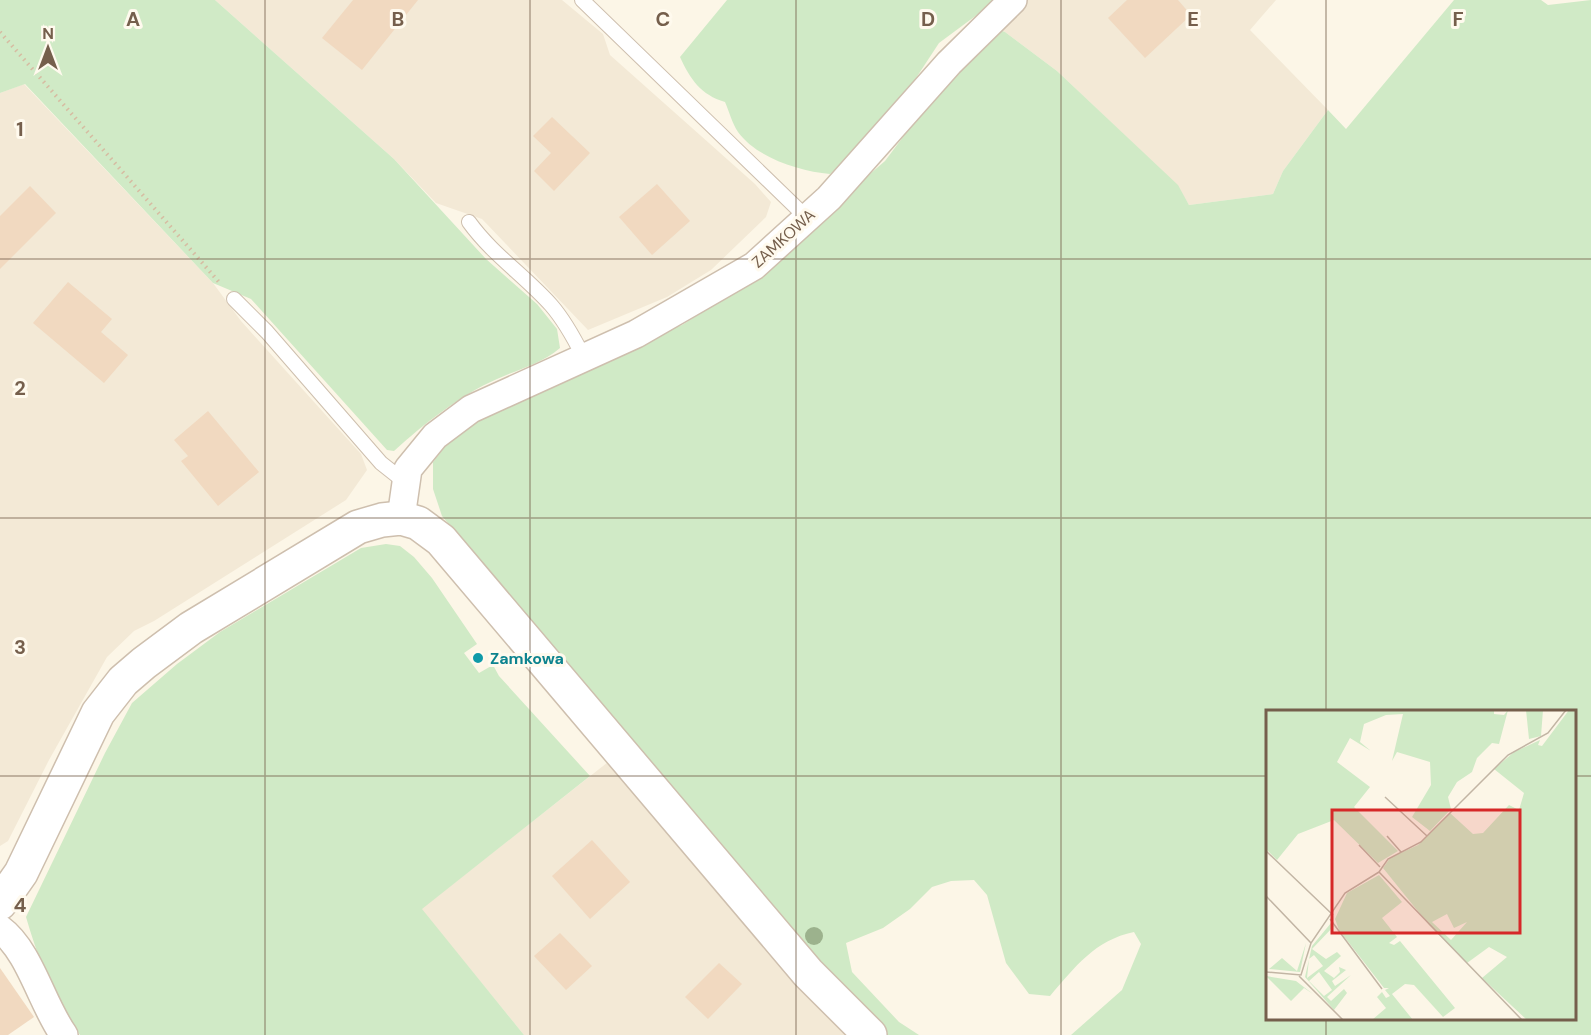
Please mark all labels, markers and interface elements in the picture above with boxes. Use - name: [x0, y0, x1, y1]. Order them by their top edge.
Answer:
- text: A: [126, 6, 140, 32]
- text: B: [392, 6, 404, 32]
- text: C: [656, 6, 670, 32]
- text: D: [921, 6, 935, 32]
- text: E: [1187, 6, 1199, 32]
- text: F: [1452, 6, 1464, 32]
- north arrow: [18, 18, 78, 78]
- text: N: [42, 23, 54, 44]
- text: 1: [16, 116, 24, 142]
- street label: ZAMKOWA: [747, 204, 820, 272]
- text: 2: [14, 375, 26, 401]
- text: 3: [14, 634, 26, 660]
- place label: Zamkowa: [490, 648, 564, 669]
- marker: Zamkowa: [471, 651, 485, 665]
- inset map: [1266, 710, 1576, 1020]
- text: 4: [14, 892, 27, 918]

